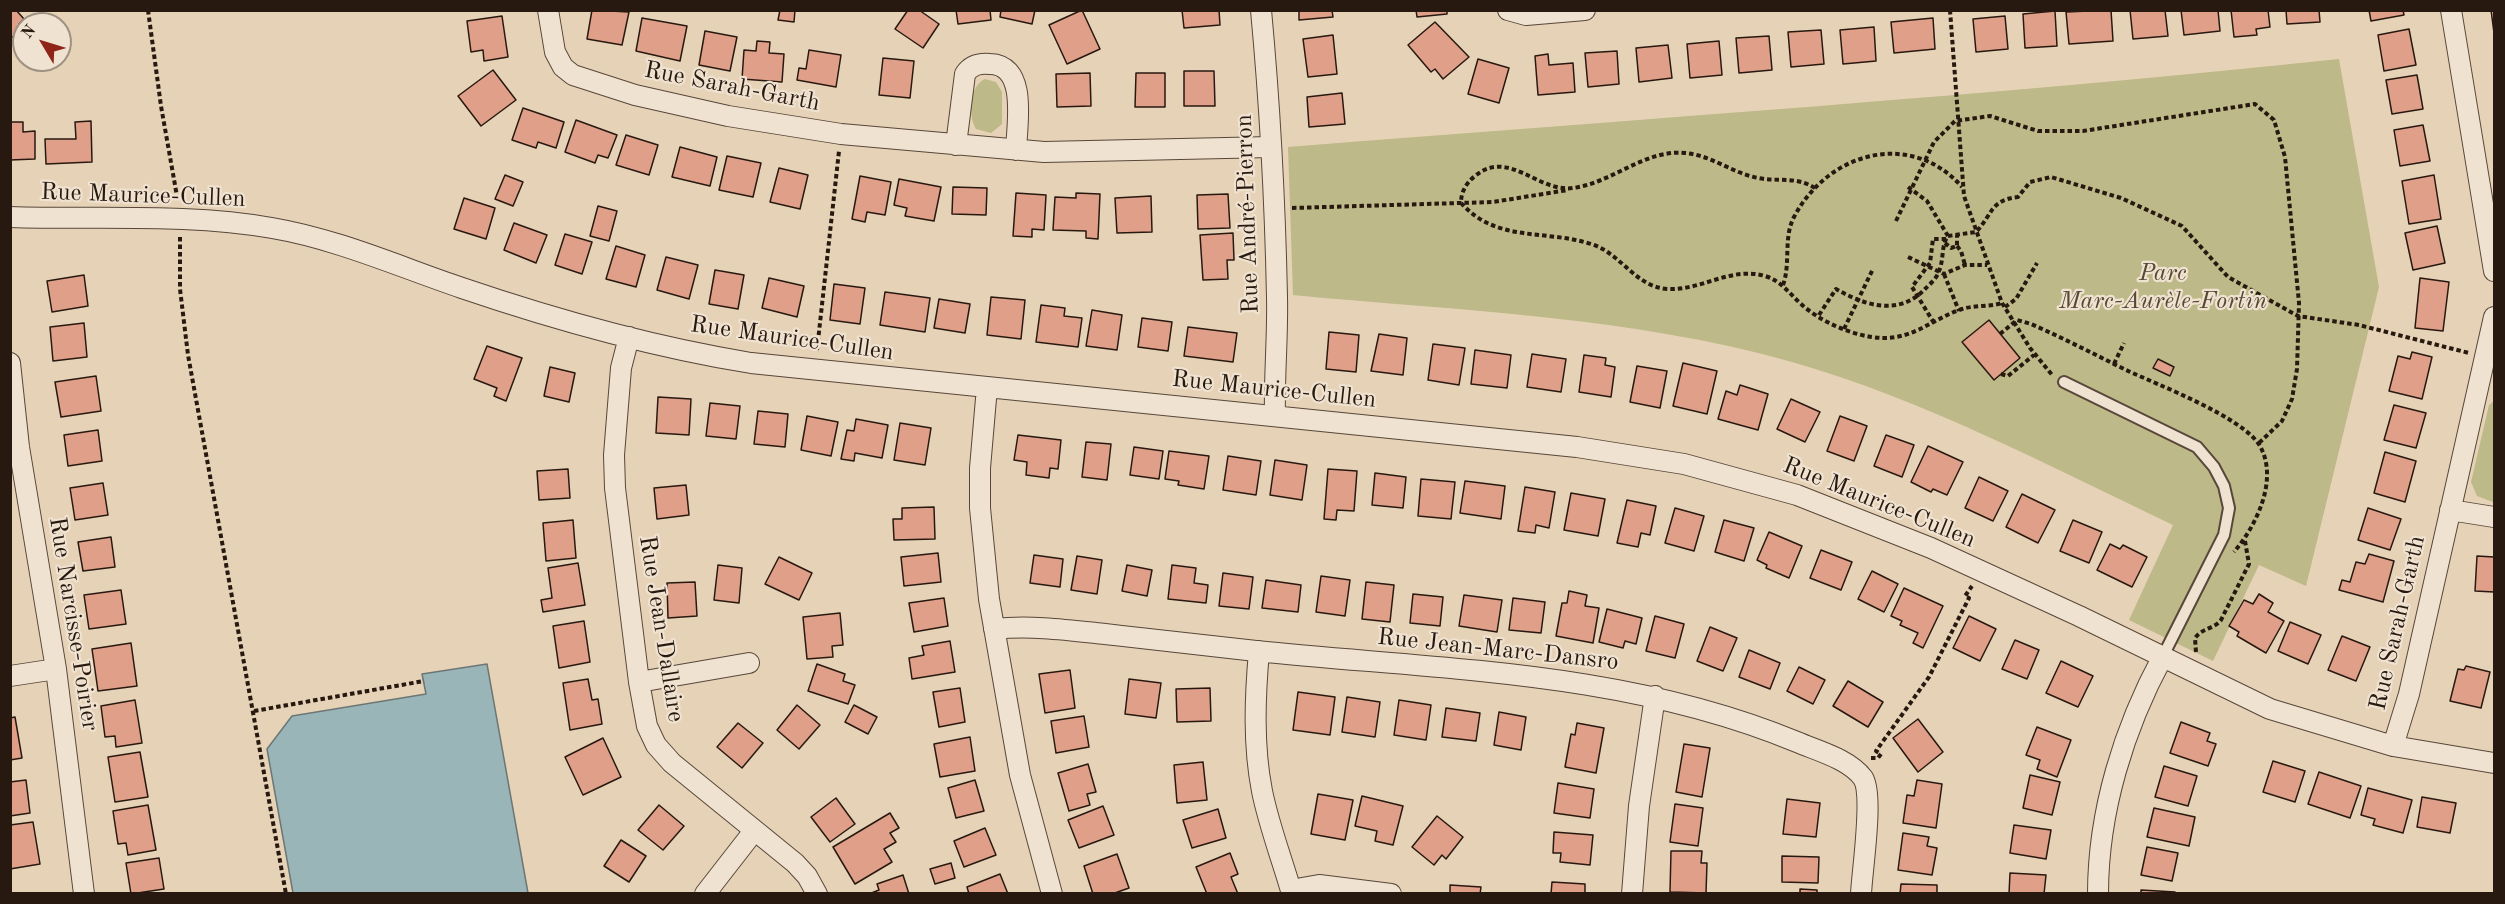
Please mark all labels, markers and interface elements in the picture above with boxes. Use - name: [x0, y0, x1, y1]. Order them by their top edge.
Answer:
- north arrow: [12, 12, 72, 72]
- text: N: [19, 22, 39, 42]
- street label: Rue Sarah-Garth: [642, 56, 822, 118]
- street label: Rue André-Pierron: [1230, 114, 1266, 314]
- street label: Rue Maurice-Cullen: [40, 178, 246, 214]
- park label: Parc Marc-Aurèle-Fortin: [2059, 260, 2267, 316]
- street label: Rue Maurice-Cullen: [688, 310, 896, 368]
- street label: Rue Maurice-Cullen: [1171, 365, 1377, 415]
- street label: Rue Maurice-Cullen: [1779, 451, 1979, 555]
- street label: Rue Narcisse-Poirier: [42, 515, 104, 733]
- street label: Rue Sarah-Garth: [2364, 533, 2432, 713]
- street label: Rue Jean-Dallaire: [632, 534, 690, 724]
- street label: Rue Jean-Marc-Dansro: [1376, 623, 1620, 677]

